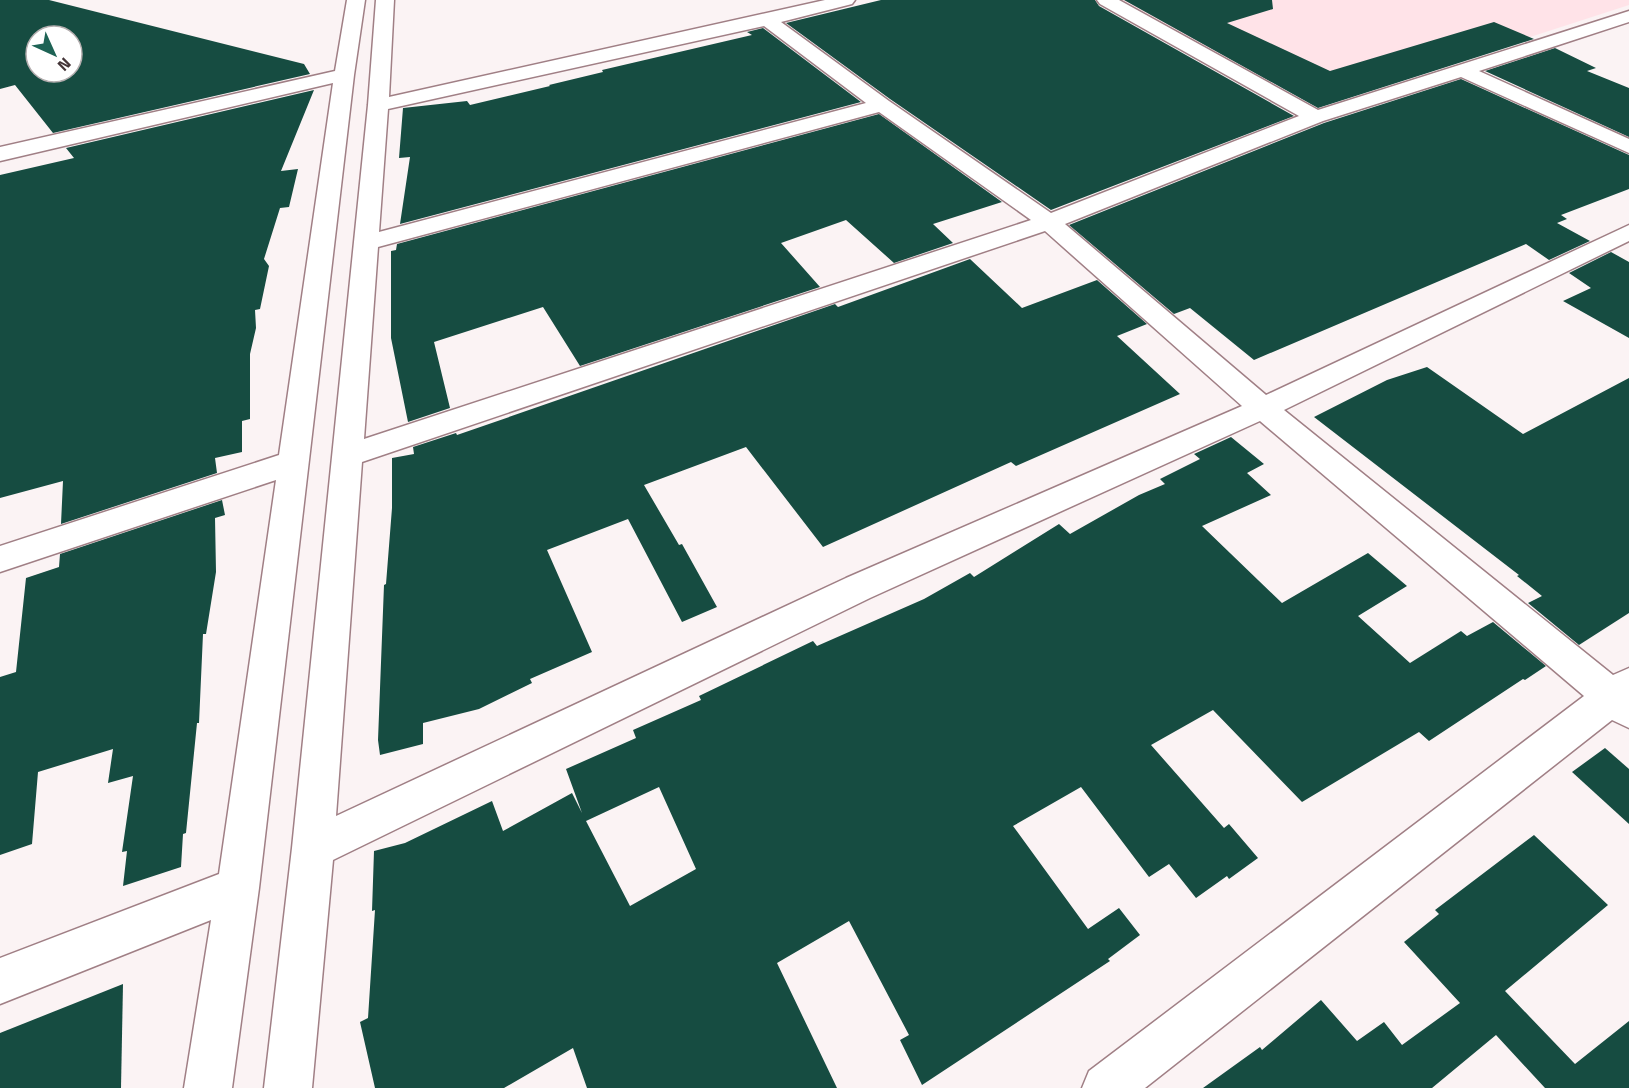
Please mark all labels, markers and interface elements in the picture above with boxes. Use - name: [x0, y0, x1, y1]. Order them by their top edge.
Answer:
- north arrow: [24, 24, 84, 84]
- text: N: [52, 52, 77, 77]

